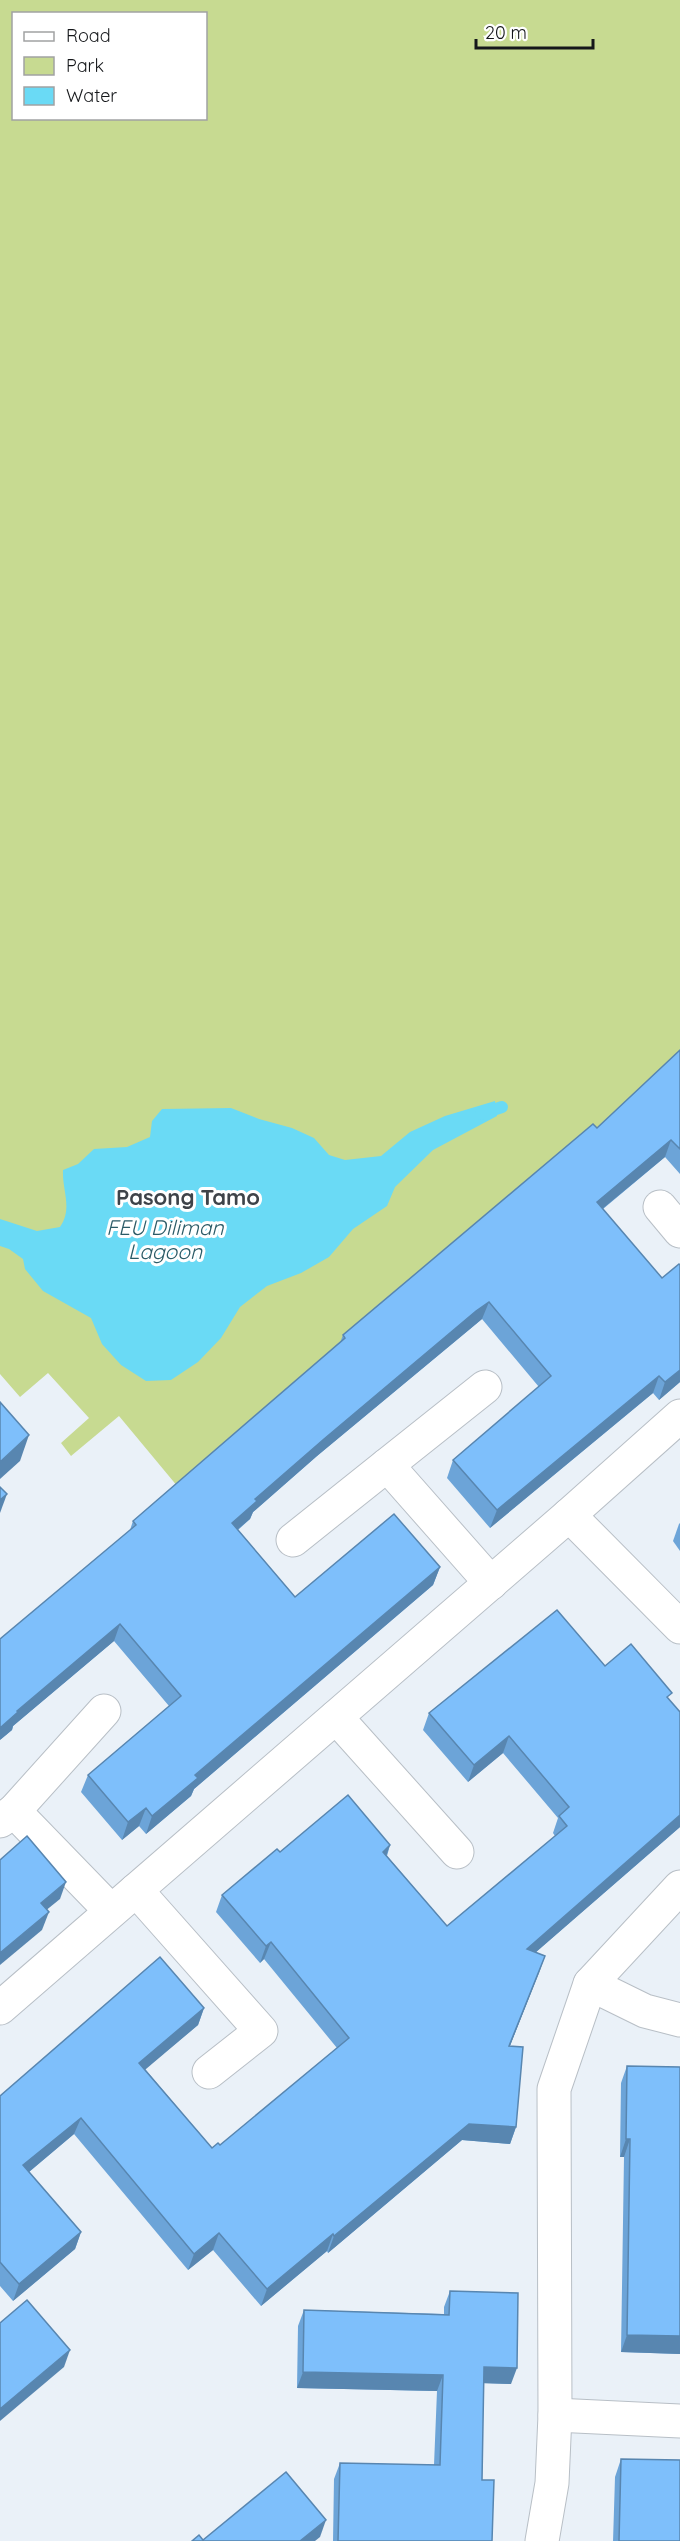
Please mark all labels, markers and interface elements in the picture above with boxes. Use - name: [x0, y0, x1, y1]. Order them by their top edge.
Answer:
- legend: [12, 12, 207, 120]
- scale bar: [476, 12, 593, 50]
- text: 20 m: [485, 21, 527, 44]
- text: Road: [66, 24, 111, 47]
- text: Park: [66, 54, 104, 77]
- text: Water: [66, 84, 117, 107]
- district label: Pasong Tamo: [116, 1183, 260, 1211]
- water label: FEU Diliman Lagoon: [106, 1214, 225, 1264]

